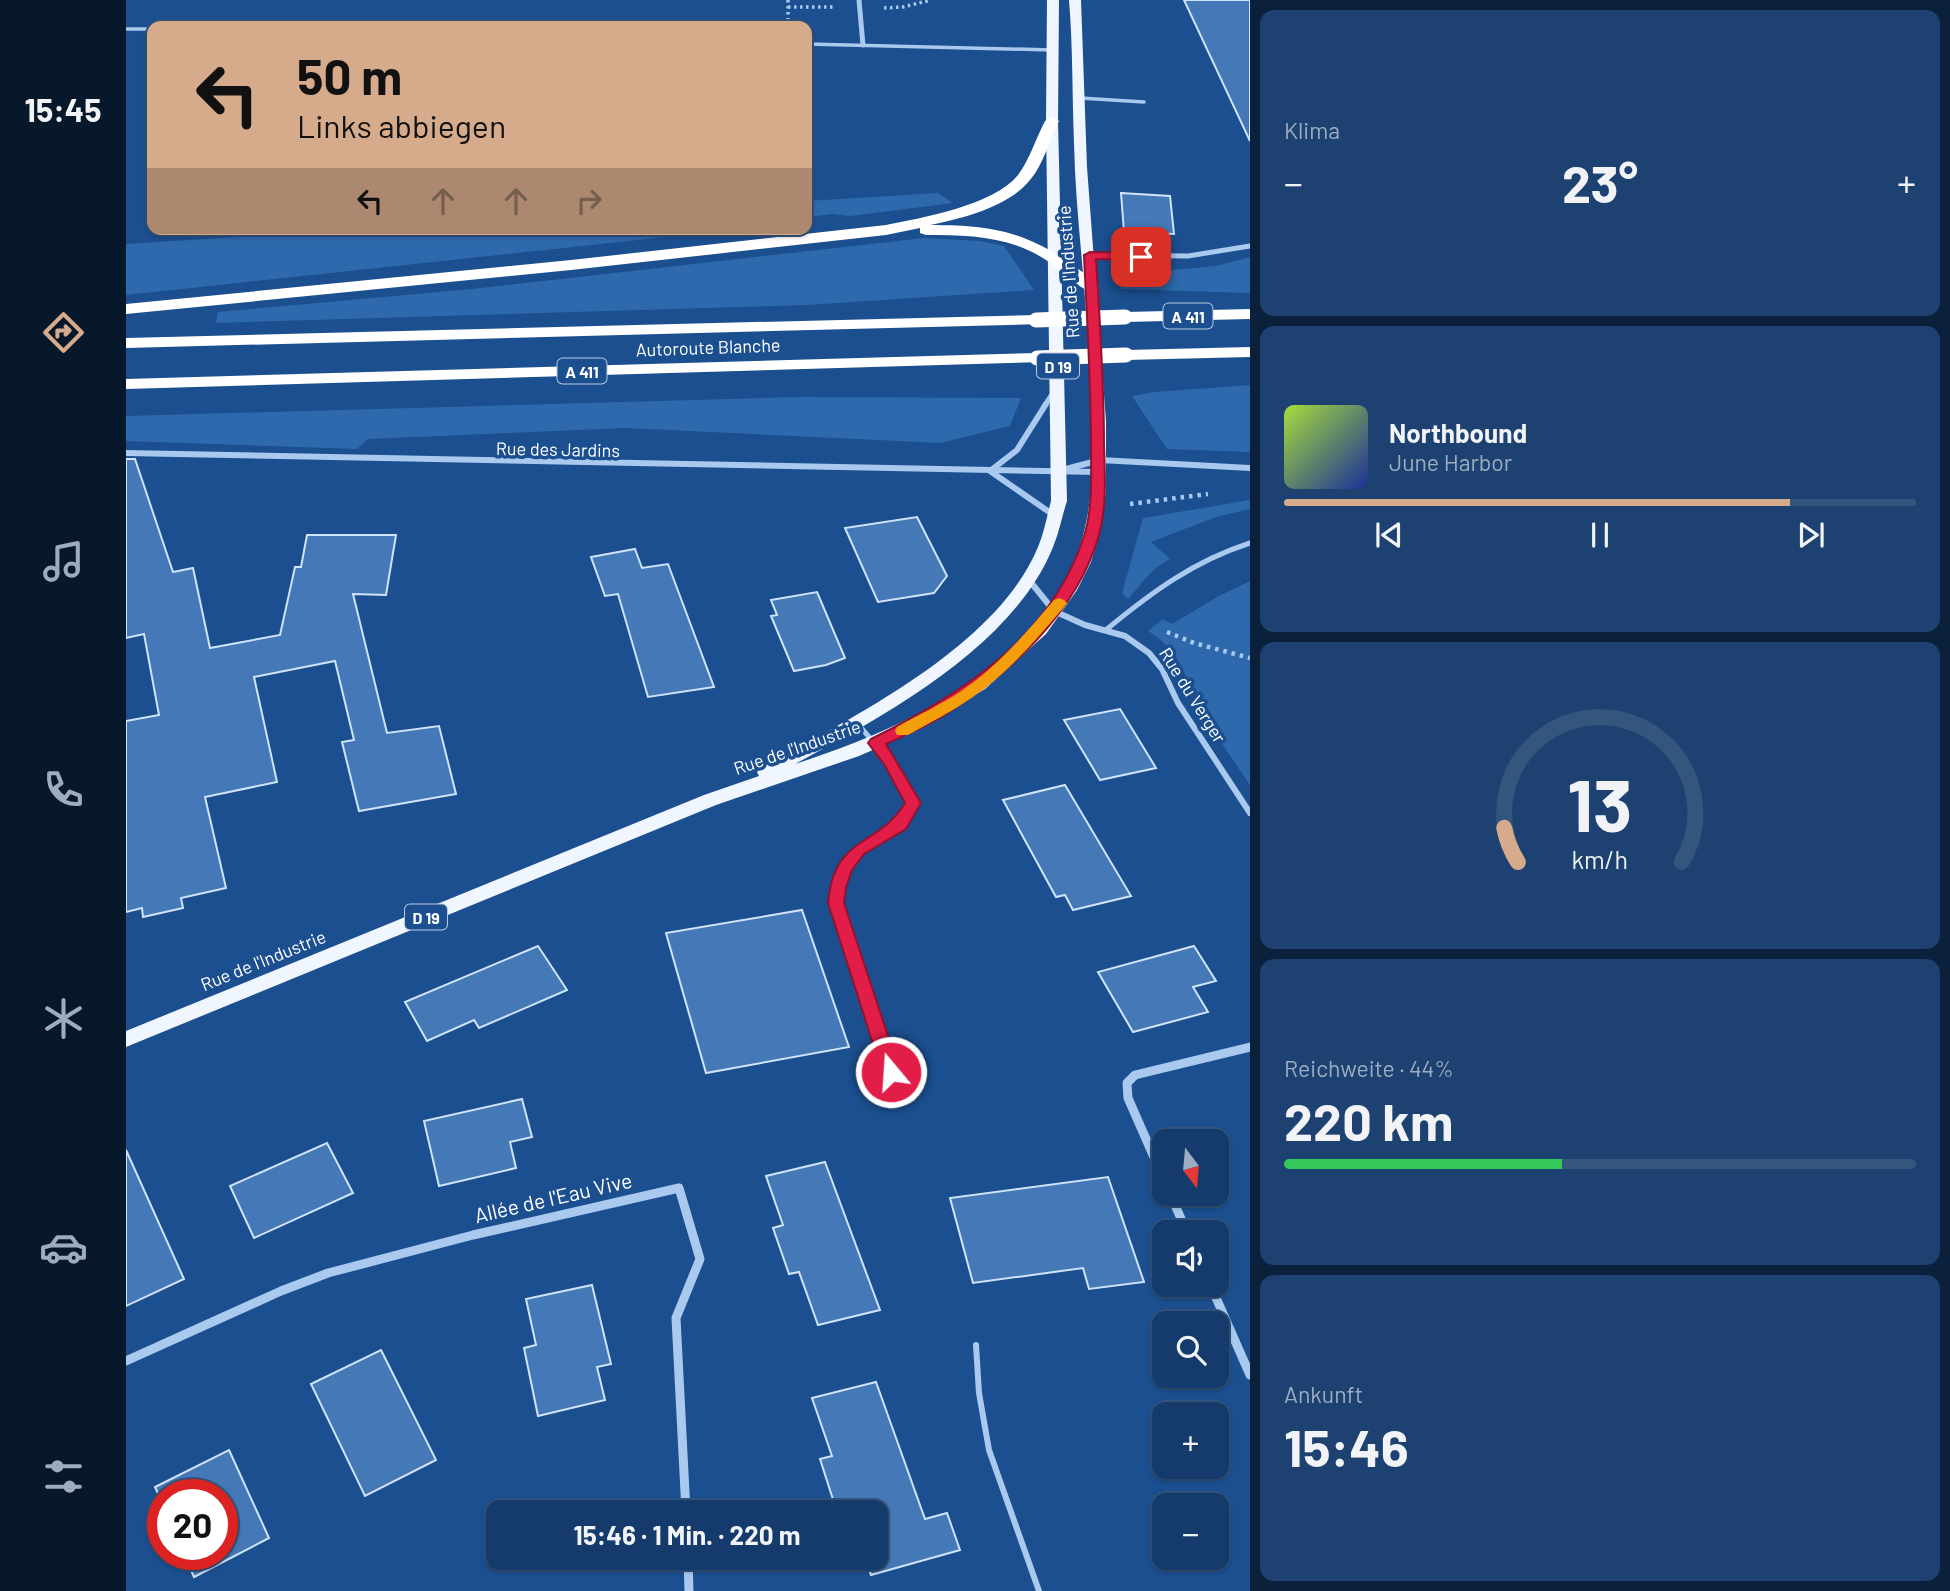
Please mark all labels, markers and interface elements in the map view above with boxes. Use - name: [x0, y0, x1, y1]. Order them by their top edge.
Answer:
- text: 50 m: [297, 46, 402, 105]
- icon: left: [182, 49, 273, 140]
- text: 15:45: [25, 90, 101, 128]
- text: Links abbiegen: [297, 106, 506, 144]
- text: Klima: [1284, 116, 1340, 144]
- text: 23°: [1562, 151, 1638, 213]
- text: −: [1284, 159, 1303, 205]
- text: +: [1897, 159, 1916, 205]
- icon: left: [351, 182, 389, 220]
- icon: ahead: [424, 182, 462, 220]
- icon: ahead: [497, 182, 535, 220]
- icon: right: [570, 182, 608, 220]
- street label: Rue de l'Industrie: [1052, 205, 1084, 339]
- pin: [1111, 227, 1171, 287]
- icon: arrive: [1122, 238, 1160, 276]
- road number: A 411: [1164, 304, 1212, 328]
- icon: directions: [39, 308, 88, 357]
- street label: Autoroute Blanche: [635, 333, 781, 361]
- road number: D 19: [1037, 354, 1079, 378]
- road number: A 411: [558, 358, 606, 384]
- text: Northbound: [1389, 417, 1527, 448]
- street label: Rue des Jardins: [496, 437, 620, 461]
- text: June Harbor: [1389, 448, 1512, 476]
- icon: previous: [1370, 516, 1408, 554]
- icon: pause: [1581, 516, 1619, 554]
- icon: next: [1792, 516, 1830, 554]
- icon: music: [39, 537, 88, 586]
- street label: Rue du Verger: [1155, 643, 1231, 747]
- street label: Rue de l'Industrie: [731, 715, 863, 779]
- text: 13: [1567, 759, 1633, 847]
- icon: phone: [39, 765, 88, 814]
- text: km/h: [1572, 843, 1628, 873]
- road number: D 19: [405, 904, 447, 930]
- street label: Rue de l'Industrie: [197, 925, 329, 995]
- icon: climate: [39, 994, 88, 1043]
- position arrow: [854, 1035, 928, 1109]
- text: Reichweite · 44%: [1284, 1054, 1454, 1082]
- text: 220 km: [1284, 1089, 1453, 1151]
- north arrow: [1152, 1129, 1228, 1206]
- map controls: [1152, 1129, 1229, 1570]
- street label: Allée de l'Eau Vive: [472, 1167, 634, 1227]
- button: sound: [1152, 1220, 1229, 1297]
- icon: car: [39, 1223, 88, 1272]
- button: search: [1152, 1311, 1229, 1388]
- text: Ankunft: [1284, 1380, 1363, 1408]
- button: +: [1152, 1402, 1229, 1479]
- text: 15:46: [1284, 1415, 1409, 1477]
- icon: filters: [39, 1452, 88, 1501]
- speed limit sign: 20: [147, 1479, 238, 1570]
- button: −: [1152, 1493, 1229, 1570]
- text: 15:46 · 1 Min. · 220 m: [574, 1519, 800, 1550]

